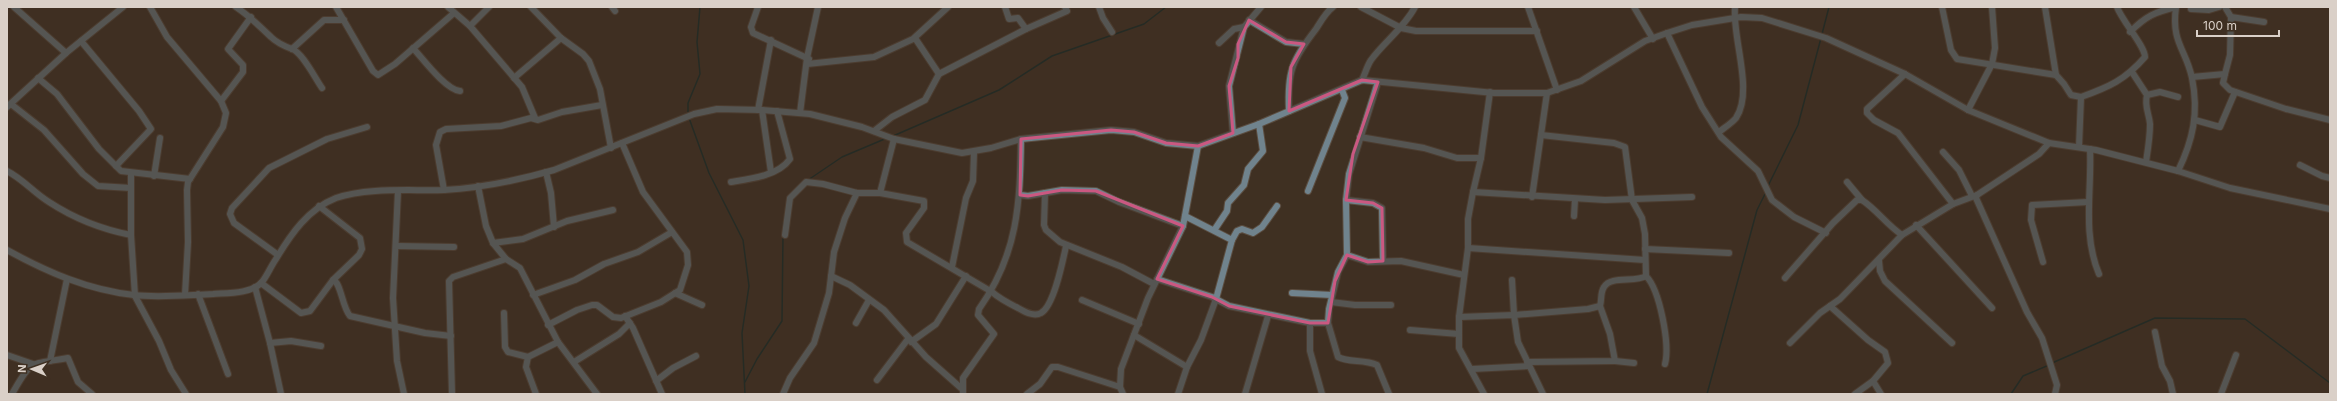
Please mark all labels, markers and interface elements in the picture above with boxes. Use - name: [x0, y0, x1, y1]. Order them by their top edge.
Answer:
- scale bar: [2197, 12, 2279, 38]
- text: 100 m: [2203, 18, 2237, 33]
- north arrow: [12, 349, 52, 389]
- text: N: [15, 364, 29, 373]

